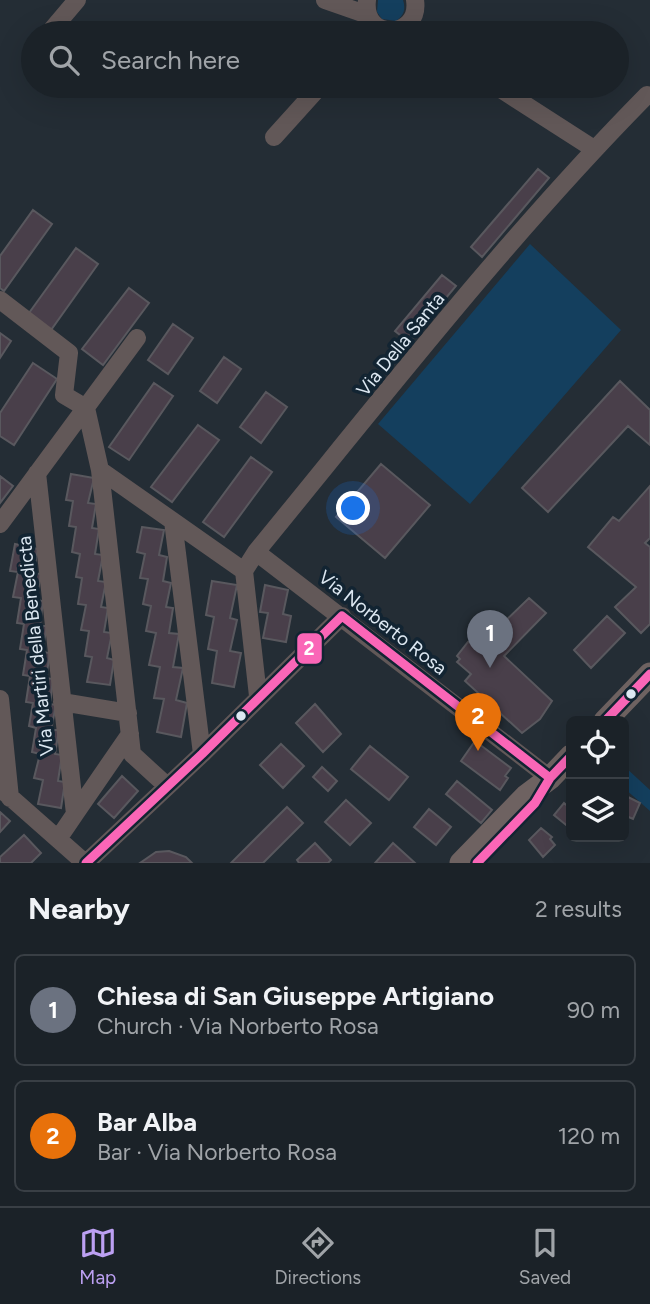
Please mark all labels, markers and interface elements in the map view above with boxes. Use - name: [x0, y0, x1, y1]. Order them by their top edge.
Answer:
- search box: [21, 21, 629, 98]
- icon: search: [45, 41, 83, 79]
- text: Search here: [101, 44, 240, 76]
- street label: Via Della Santa: [352, 288, 449, 401]
- your location: [336, 491, 370, 525]
- street label: Via Martiri della Benedicta: [13, 535, 58, 757]
- street label: Via Norberto Rosa: [314, 565, 451, 680]
- pin: 1: [467, 610, 513, 668]
- line badge: 2: [296, 632, 323, 665]
- text: 2: [303, 637, 315, 660]
- unlabelled marker: [624, 687, 638, 701]
- pin: 2: [455, 693, 501, 751]
- unlabelled marker: [234, 709, 248, 723]
- map controls: [566, 716, 629, 842]
- button: locate: [566, 716, 629, 779]
- button: layers: [566, 779, 629, 842]
- text: Nearby: [28, 890, 130, 927]
- text: 2 results: [535, 895, 622, 923]
- text: Chiesa di San Giuseppe Artigiano: [97, 980, 494, 1012]
- text: 1: [48, 996, 58, 1024]
- text: 90 m: [567, 996, 620, 1024]
- text: Church · Via Norberto Rosa: [97, 1012, 379, 1040]
- text: Bar Alba: [97, 1106, 197, 1138]
- text: 2: [46, 1122, 60, 1150]
- text: 120 m: [558, 1122, 620, 1150]
- text: Bar · Via Norberto Rosa: [97, 1138, 337, 1166]
- tab: Map: [79, 1224, 117, 1289]
- tab: Directions: [274, 1224, 361, 1289]
- tab: Saved: [519, 1224, 571, 1289]

